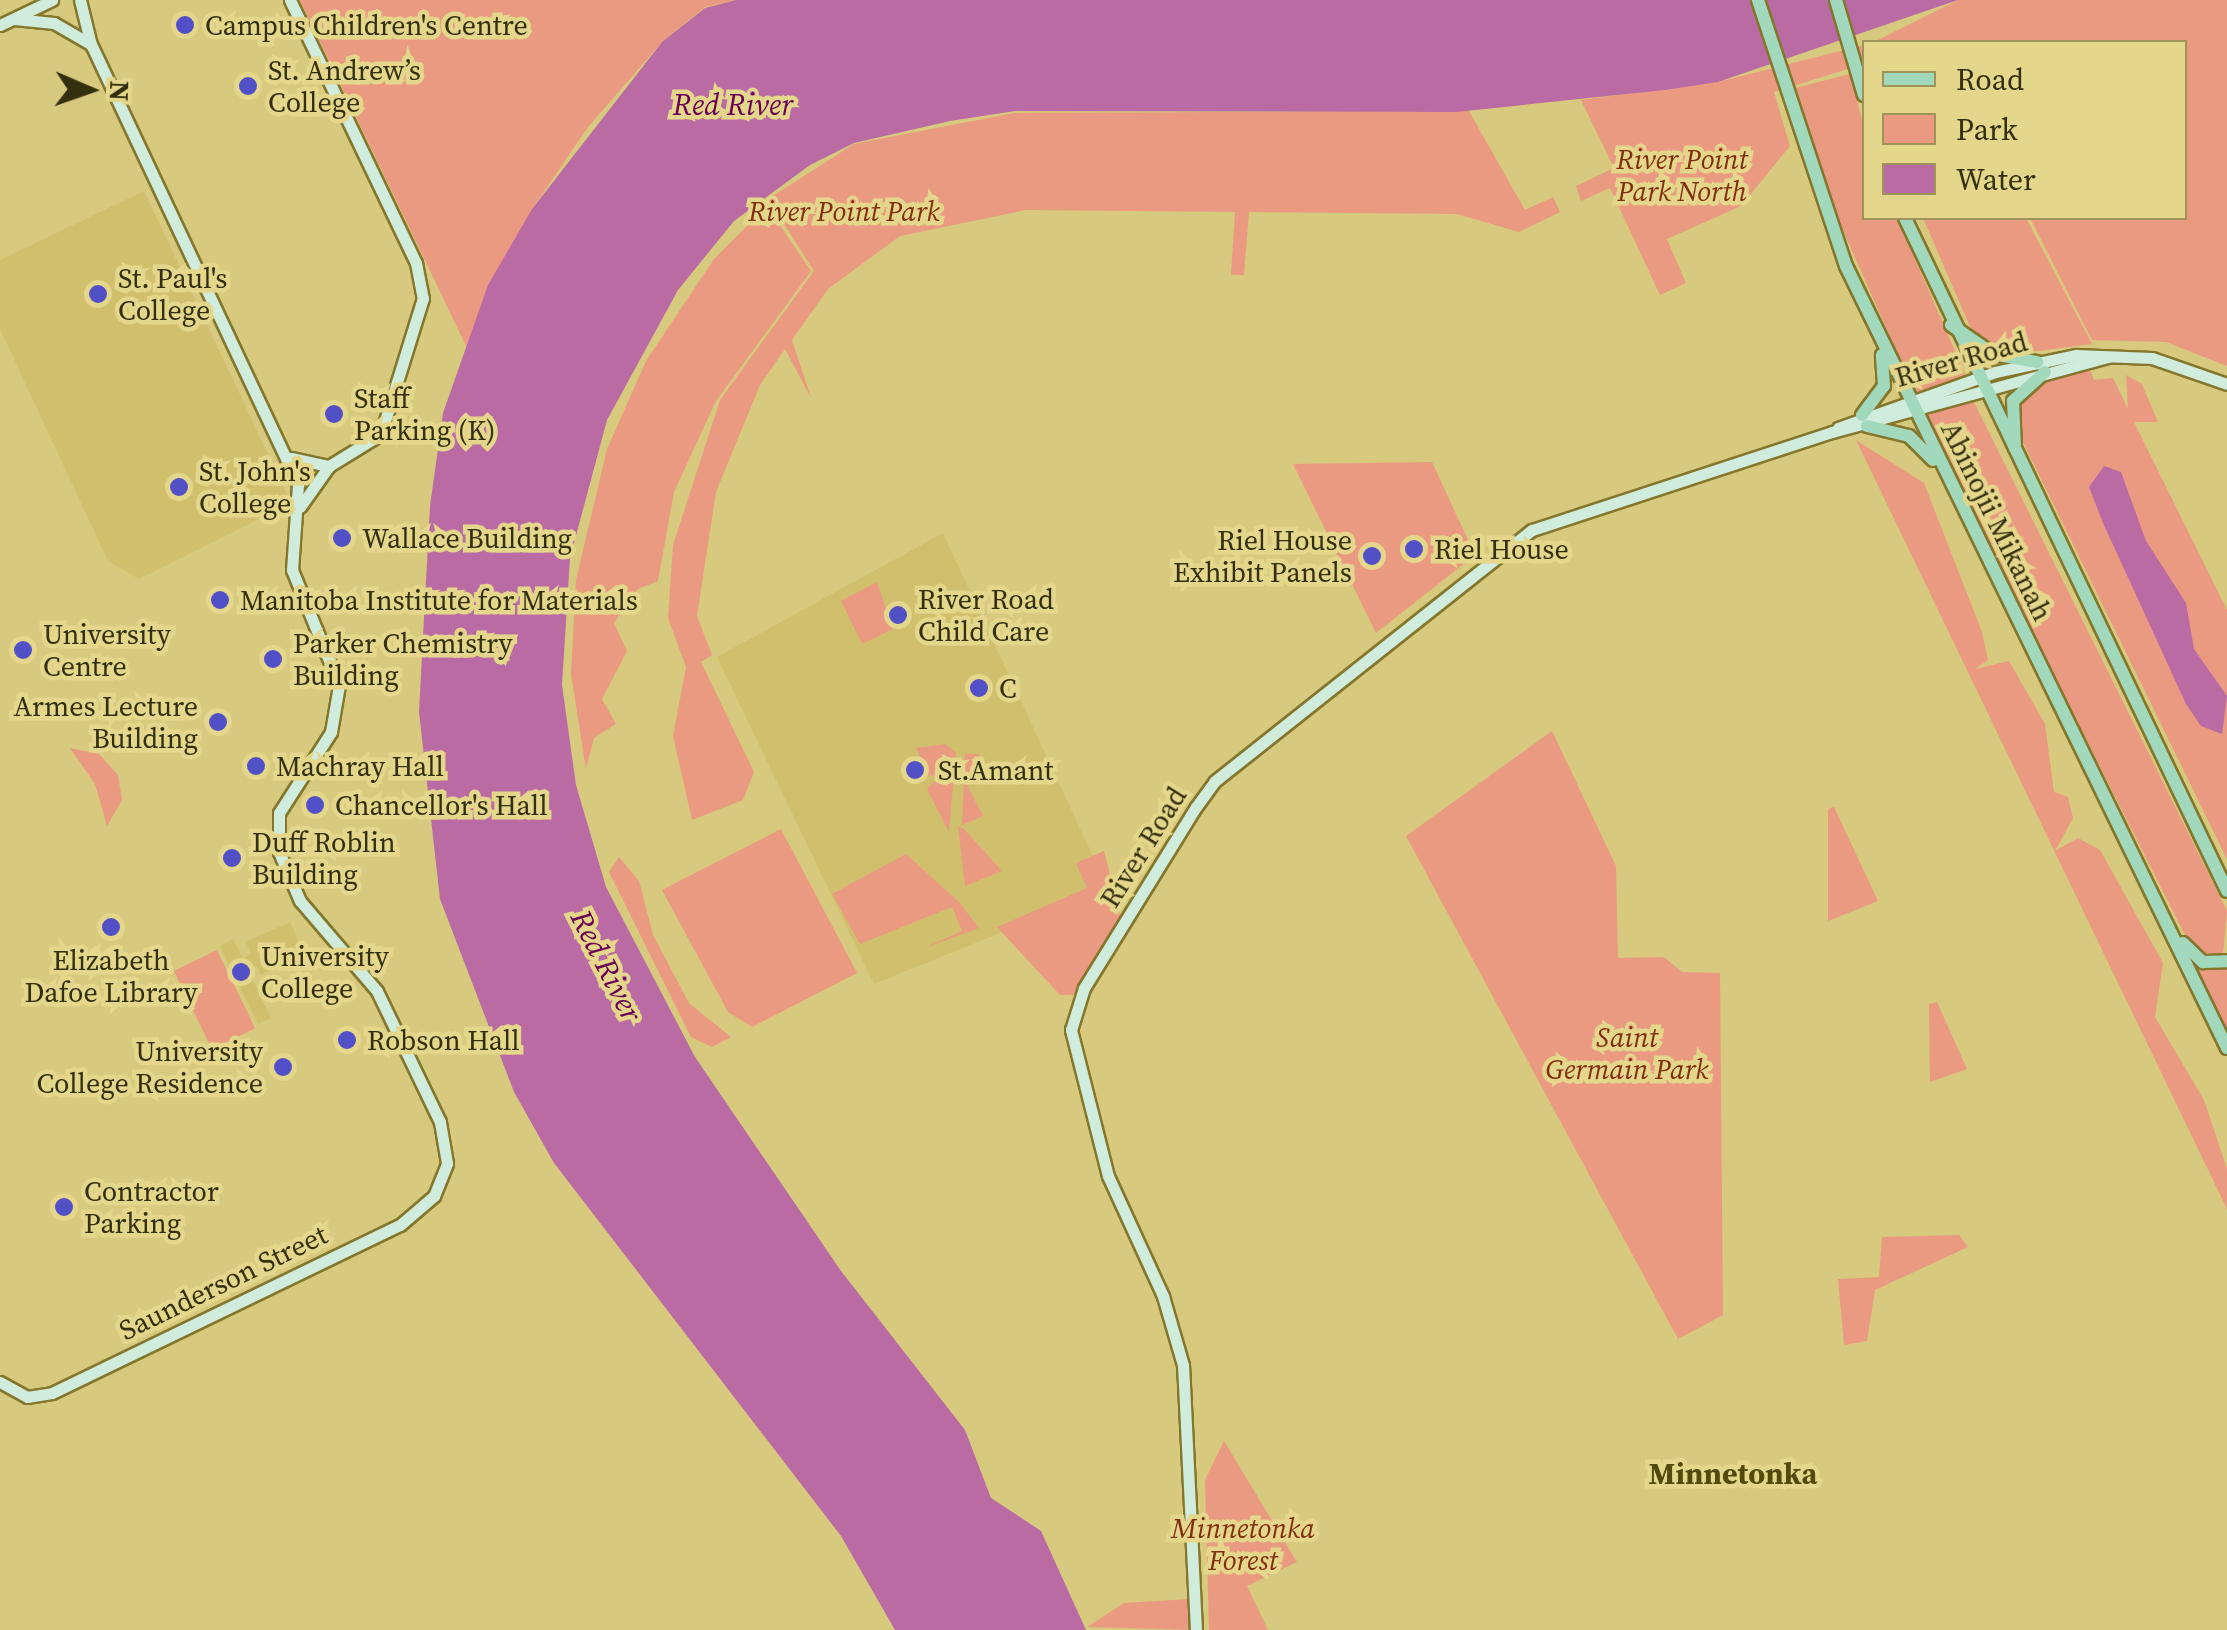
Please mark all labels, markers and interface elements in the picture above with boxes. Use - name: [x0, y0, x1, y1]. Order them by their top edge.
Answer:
- place label: Campus Children's Centre: [205, 8, 528, 42]
- marker: Campus Children's Centre: [174, 14, 196, 36]
- north arrow: [40, 40, 140, 140]
- legend: [1862, 40, 2187, 220]
- place label: St. Andrew’s College: [268, 53, 421, 119]
- text: Road: [1956, 59, 2024, 100]
- marker: St. Andrew’s College: [237, 75, 259, 97]
- text: N: [101, 80, 139, 102]
- water label: Red River: [673, 87, 793, 123]
- text: Park: [1956, 109, 2018, 150]
- park label: River Point Park North: [1616, 142, 1748, 208]
- text: Water: [1956, 159, 2036, 200]
- park label: River Point Park: [748, 194, 940, 228]
- place label: St. Paul's College: [118, 261, 227, 327]
- marker: St. Paul's College: [87, 283, 109, 305]
- street label: River Road: [1891, 324, 2031, 394]
- place label: Staff Parking (K): [354, 381, 495, 447]
- marker: Staff Parking (K): [323, 403, 345, 425]
- street label: Abinojii Mikanah: [1934, 416, 2060, 626]
- place label: St. John's College: [199, 454, 311, 520]
- marker: St. John's College: [168, 476, 190, 498]
- place label: Wallace Building: [362, 521, 572, 555]
- place label: Riel House Exhibit Panels: [1173, 523, 1352, 589]
- marker: Wallace Building: [331, 527, 353, 549]
- place label: Riel House: [1434, 532, 1569, 566]
- marker: Riel House: [1403, 538, 1425, 560]
- marker: Riel House Exhibit Panels: [1361, 545, 1383, 567]
- place label: River Road Child Care: [918, 582, 1054, 648]
- place label: Manitoba Institute for Materials: [240, 583, 638, 617]
- marker: Manitoba Institute for Materials: [209, 589, 231, 611]
- marker: River Road Child Care: [887, 604, 909, 626]
- place label: University Centre: [43, 617, 171, 683]
- place label: Parker Chemistry Building: [293, 626, 513, 692]
- marker: University Centre: [12, 639, 34, 661]
- marker: Parker Chemistry Building: [262, 648, 284, 670]
- place label: C: [999, 671, 1017, 705]
- marker: C: [968, 677, 990, 699]
- place label: Armes Lecture Building: [13, 689, 198, 755]
- marker: Armes Lecture Building: [207, 711, 229, 733]
- place label: Machray Hall: [276, 749, 444, 783]
- place label: St.Amant: [938, 753, 1053, 787]
- marker: Machray Hall: [245, 755, 267, 777]
- marker: St.Amant: [902, 757, 928, 783]
- street label: River Road: [1093, 781, 1193, 913]
- place label: Chancellor's Hall: [335, 788, 548, 822]
- marker: Chancellor's Hall: [304, 794, 326, 816]
- place label: Duff Roblin Building: [252, 825, 396, 891]
- marker: Duff Roblin Building: [221, 847, 243, 869]
- water label: Red River: [563, 904, 649, 1028]
- marker: Elizabeth Dafoe Library: [100, 916, 122, 938]
- place label: University College: [261, 939, 389, 1005]
- place label: Elizabeth Dafoe Library: [24, 943, 198, 1009]
- marker: University College: [230, 961, 252, 983]
- park label: Saint Germain Park: [1545, 1020, 1709, 1086]
- place label: Robson Hall: [367, 1023, 520, 1057]
- marker: Robson Hall: [336, 1029, 358, 1051]
- place label: University College Residence: [36, 1034, 263, 1100]
- marker: University College Residence: [272, 1056, 294, 1078]
- place label: Contractor Parking: [84, 1174, 219, 1240]
- marker: Contractor Parking: [53, 1196, 75, 1218]
- street label: Saunderson Street: [114, 1217, 332, 1347]
- district label: Minnetonka: [1649, 1456, 1817, 1492]
- park label: Minnetonka Forest: [1171, 1511, 1315, 1577]

